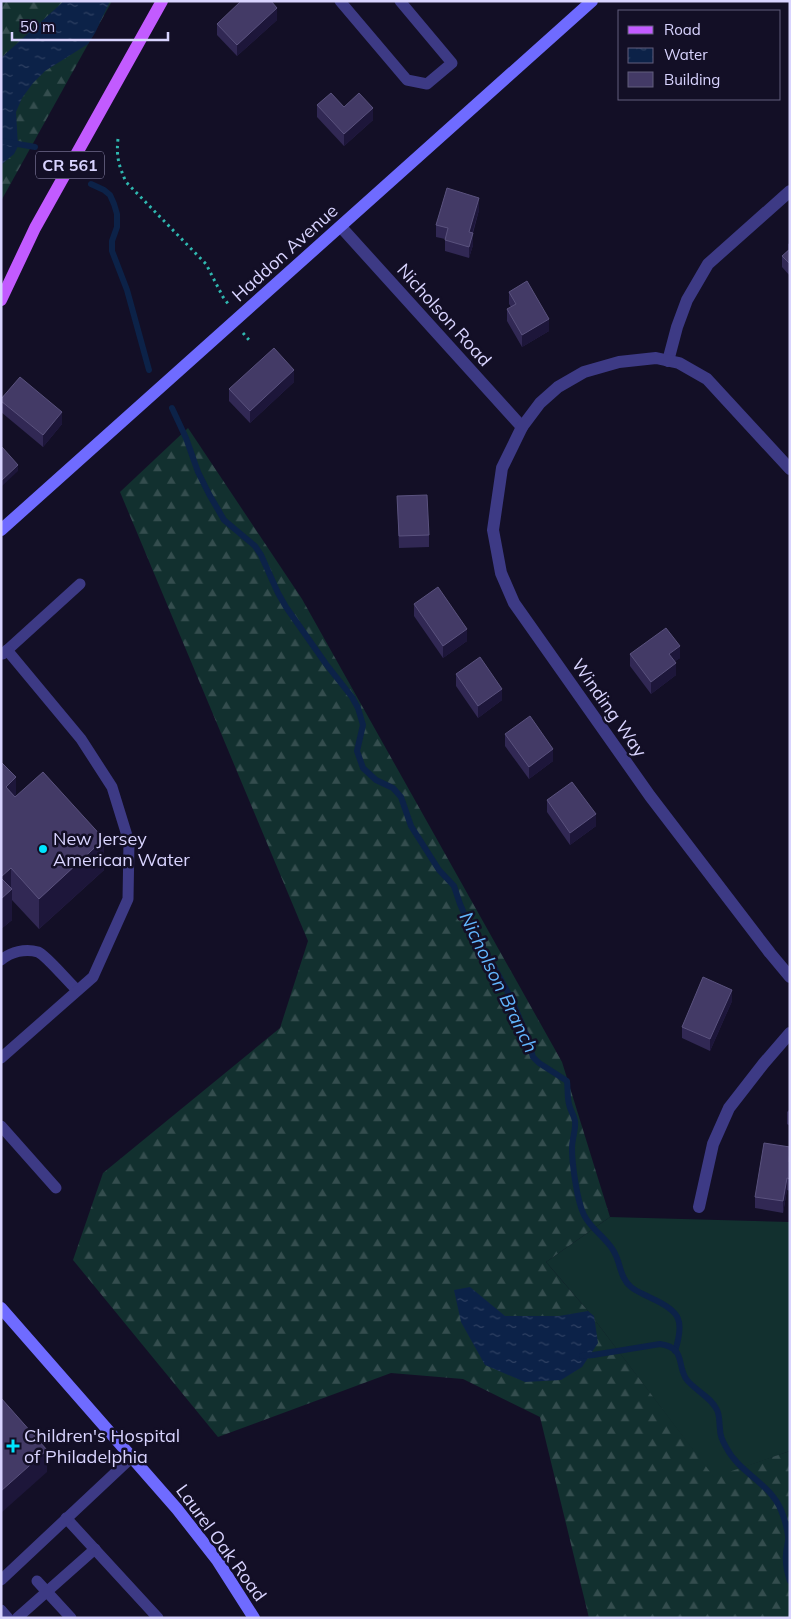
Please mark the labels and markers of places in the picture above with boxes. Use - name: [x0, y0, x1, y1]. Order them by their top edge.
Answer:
- place label: New Jersey American Water: [53, 827, 190, 871]
- marker: New Jersey American Water: [37, 843, 49, 855]
- place label: Children's Hospital of Philadelphia: [24, 1424, 180, 1468]
- marker: Children's Hospital of Philadelphia: [6, 1439, 20, 1453]

